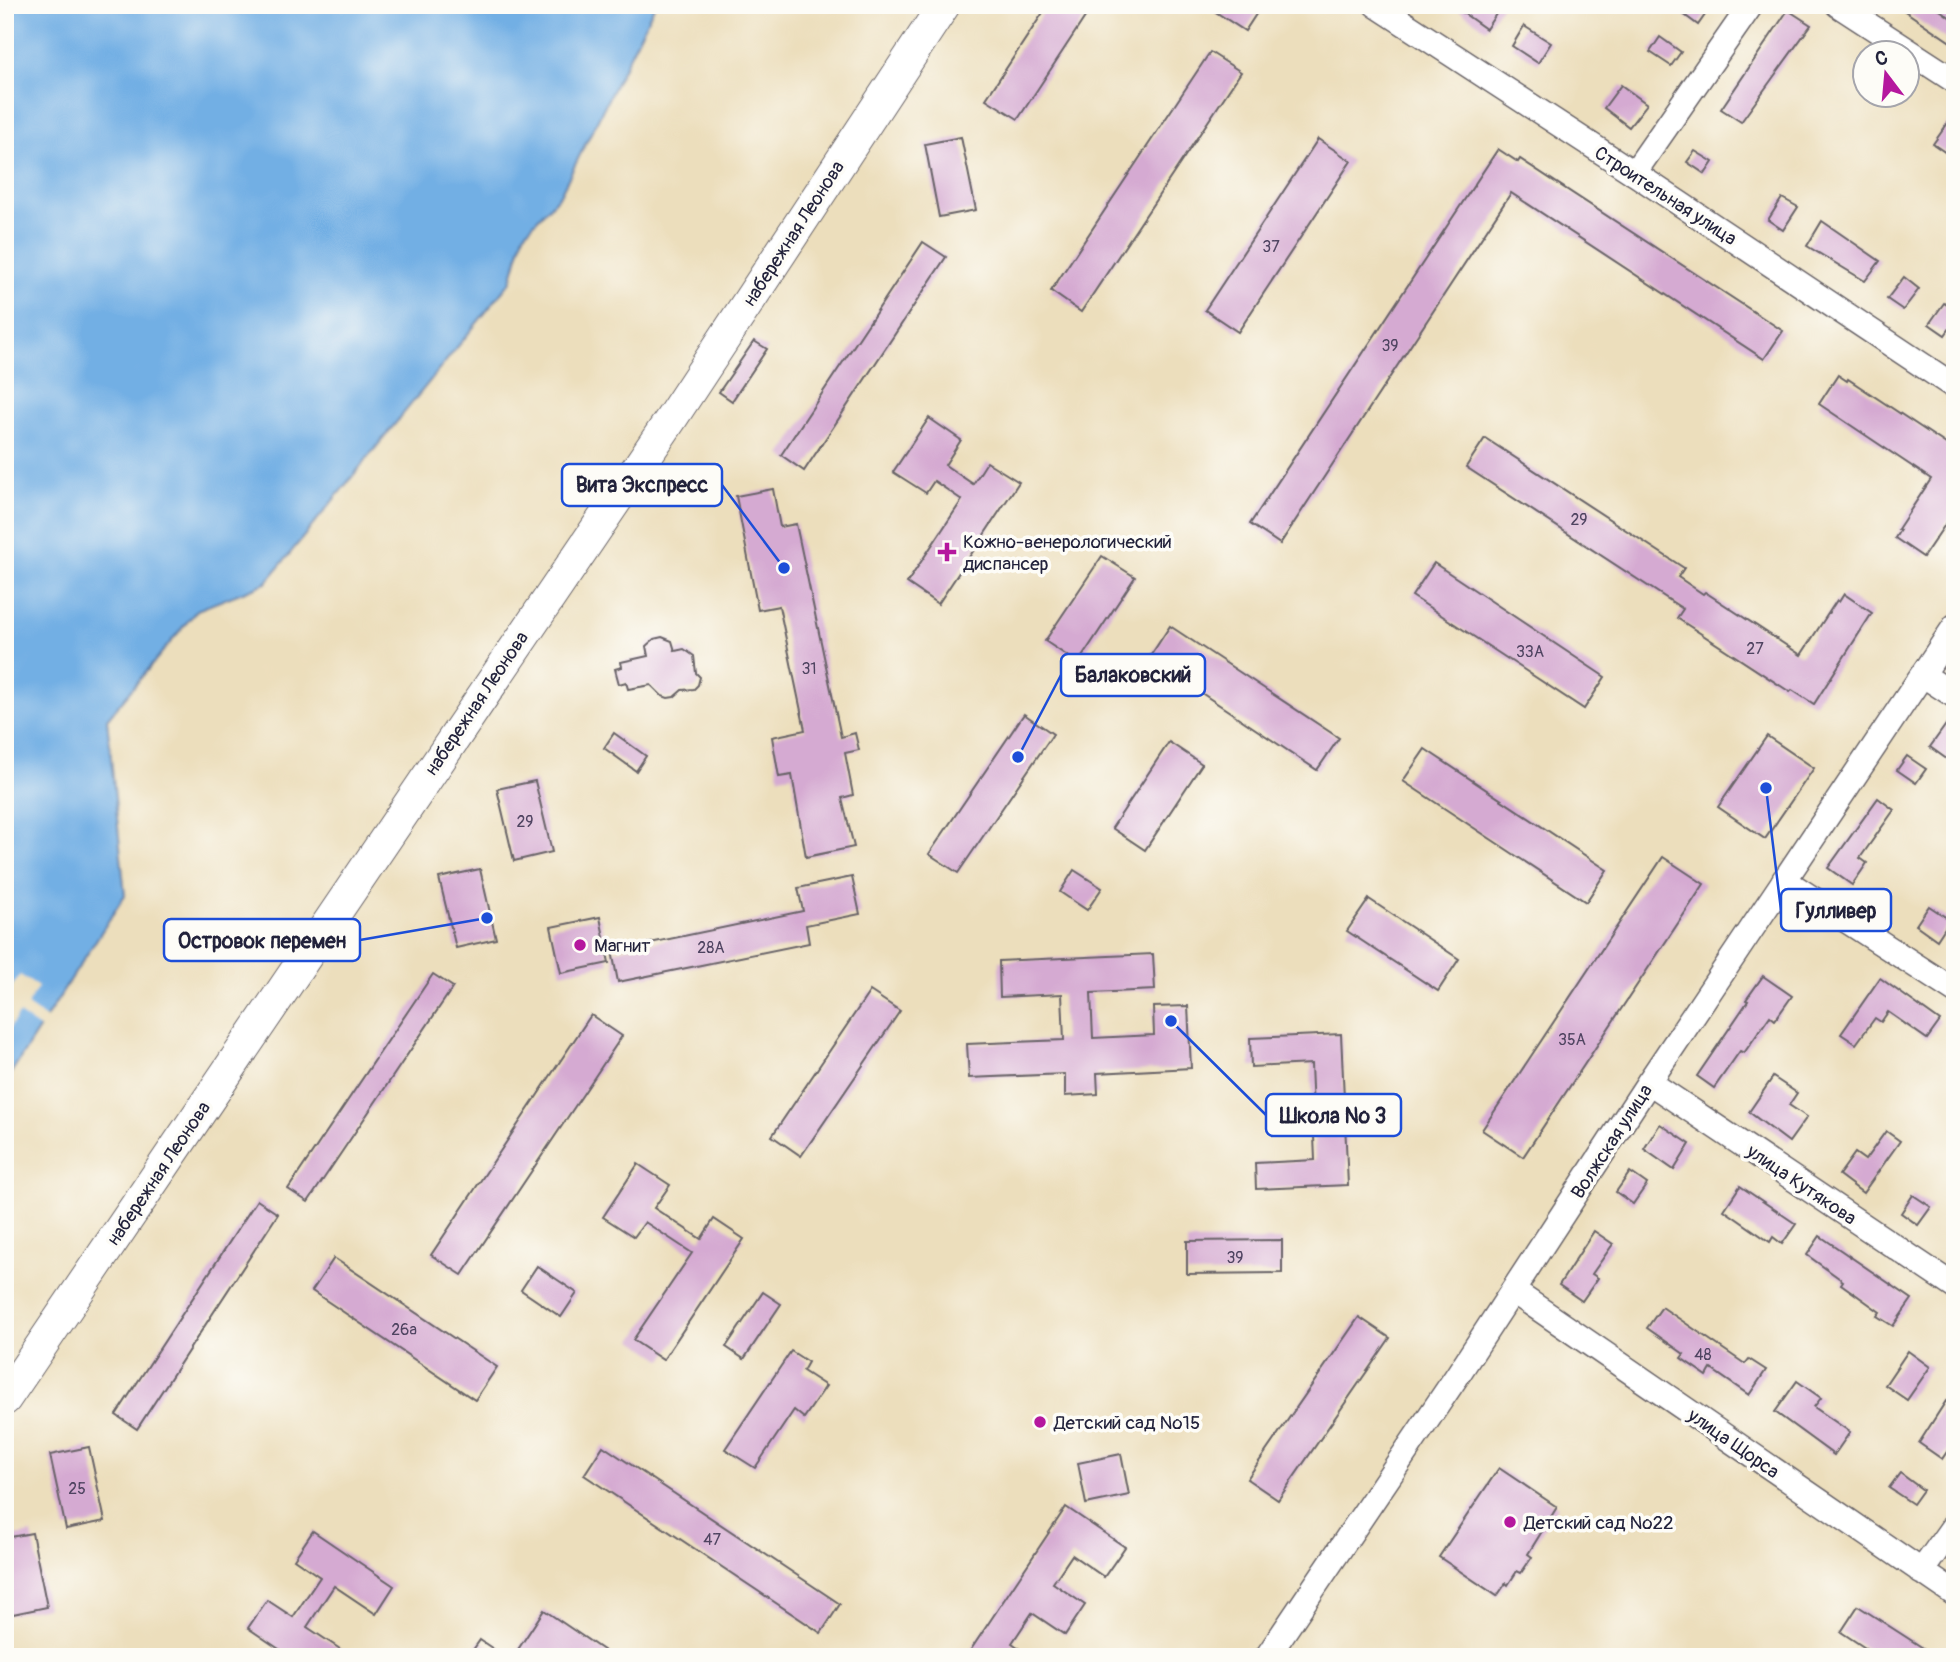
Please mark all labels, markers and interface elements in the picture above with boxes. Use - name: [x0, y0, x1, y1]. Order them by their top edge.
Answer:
- north arrow: [1852, 38, 1922, 108]
- text: С: [1873, 45, 1891, 72]
- street label: Строительная улица: [1590, 141, 1741, 251]
- street label: набережная Леонова: [738, 156, 850, 311]
- house number: 37: [1262, 237, 1280, 257]
- house number: 39: [1381, 336, 1399, 356]
- callout: Вита Экспресс: [562, 464, 722, 506]
- text: Вита Экспресс: [576, 472, 709, 499]
- house number: 29: [1570, 510, 1588, 530]
- place label: Кожно-венерологический диспансер: [963, 530, 1172, 576]
- marker: Кожно-венерологический диспансер: [937, 542, 957, 562]
- street label: набережная Леонова: [420, 627, 534, 780]
- house number: 27: [1746, 639, 1764, 659]
- house number: 33А: [1516, 642, 1544, 662]
- callout: Балаковский: [1061, 654, 1205, 696]
- house number: 31: [801, 659, 817, 679]
- text: Балаковский: [1075, 662, 1191, 689]
- house number: 29: [516, 812, 534, 832]
- callout: Гулливер: [1781, 889, 1891, 931]
- text: Гулливер: [1795, 898, 1877, 925]
- callout: Островок перемен: [164, 919, 360, 961]
- text: Островок перемен: [178, 928, 346, 955]
- place label: Магнит: [594, 934, 651, 958]
- marker: Магнит: [572, 937, 588, 953]
- house number: 28А: [697, 938, 725, 958]
- house number: 35А: [1558, 1030, 1586, 1050]
- street label: Волжская улица: [1566, 1080, 1658, 1203]
- callout: Школа № 3: [1266, 1094, 1401, 1136]
- street label: набережная Леонова: [102, 1097, 216, 1250]
- text: Школа № 3: [1279, 1103, 1386, 1130]
- street label: улица Кутякова: [1741, 1139, 1861, 1230]
- house number: 39: [1226, 1248, 1244, 1268]
- house number: 26а: [391, 1320, 417, 1340]
- house number: 48: [1694, 1345, 1712, 1365]
- street label: улица Щорса: [1682, 1403, 1784, 1484]
- place label: Детский сад №15: [1053, 1411, 1200, 1435]
- marker: Детский сад №15: [1032, 1414, 1048, 1430]
- house number: 25: [68, 1479, 86, 1499]
- place label: Детский сад №22: [1523, 1511, 1674, 1535]
- marker: Детский сад №22: [1502, 1514, 1518, 1530]
- house number: 47: [703, 1530, 721, 1550]

